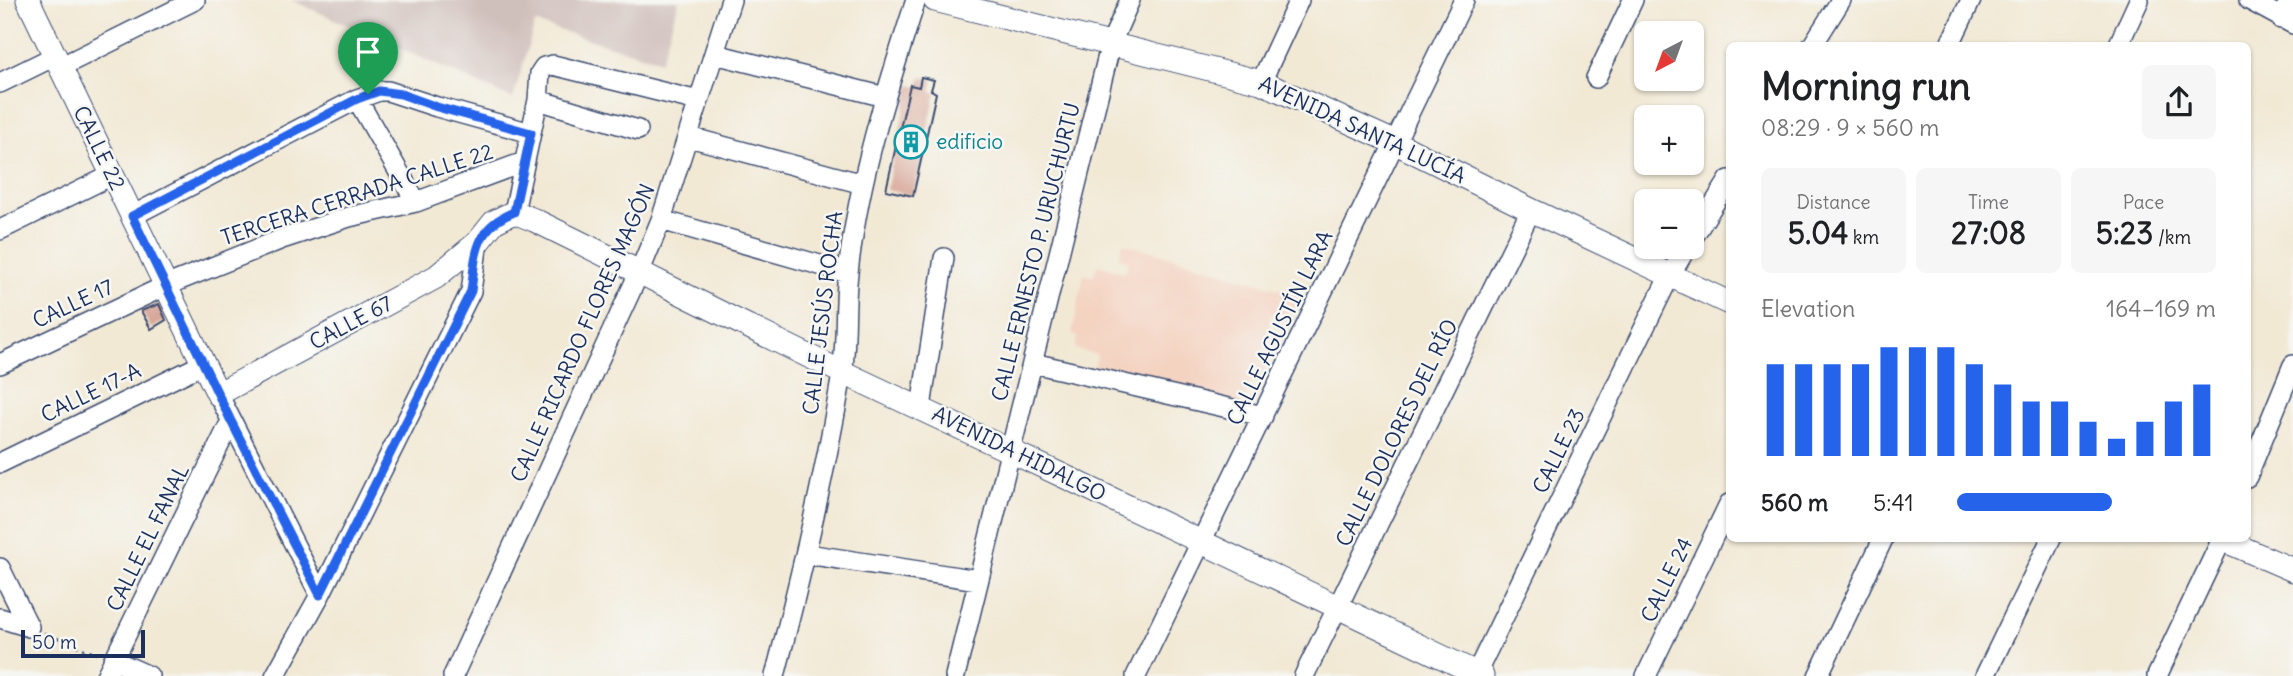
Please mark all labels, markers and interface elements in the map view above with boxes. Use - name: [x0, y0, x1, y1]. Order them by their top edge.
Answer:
- north arrow: [1634, 21, 1704, 91]
- map controls: [1634, 21, 1704, 259]
- pin: [338, 22, 398, 94]
- icon: arrive: [349, 33, 387, 71]
- text: Morning run: [1761, 63, 1971, 110]
- button: share: [2142, 65, 2216, 139]
- street label: AVENIDA SANTA LUCÍA: [1254, 70, 1470, 189]
- street label: CALLE ERNESTO P. URUCHURTU: [985, 100, 1086, 404]
- street label: CALLE 22: [67, 101, 131, 194]
- button: +: [1634, 105, 1704, 175]
- text: 08:29 · 9 × 560 m: [1761, 113, 1940, 142]
- building icon: edificio: [892, 123, 930, 161]
- place label: edificio: [936, 128, 1003, 155]
- street label: TERCERA CERRADA CALLE 22: [217, 138, 496, 251]
- street label: CALLE RICARDO FLORES MAGÓN: [504, 179, 661, 486]
- button: −: [1634, 189, 1704, 259]
- text: Distance: [1796, 190, 1871, 214]
- text: Time: [1968, 190, 2009, 214]
- text: Pace: [2123, 190, 2164, 214]
- street label: CALLE JESÚS ROCHA: [797, 210, 848, 416]
- text: 5.04: [1788, 214, 1848, 252]
- text: 27:08: [1951, 214, 2026, 252]
- text: 5:23: [2096, 214, 2153, 252]
- text: km: [1848, 225, 1879, 249]
- text: /km: [2153, 225, 2191, 249]
- street label: CALLE AGUSTÍN LARA: [1221, 226, 1338, 430]
- street label: CALLE 17: [28, 273, 118, 334]
- street label: CALLE 67: [305, 290, 397, 356]
- text: Elevation: [1761, 294, 1855, 323]
- text: 164–169 m: [2106, 294, 2216, 323]
- street label: CALLE DOLORES DEL RÍO: [1330, 315, 1463, 551]
- street label: CALLE 17-A: [36, 357, 145, 428]
- street label: AVENIDA HIDALGO: [928, 400, 1111, 507]
- street label: CALLE 23: [1526, 404, 1591, 498]
- street label: CALLE EL FANAL: [100, 460, 195, 616]
- text: 560 m: [1761, 488, 1828, 517]
- text: 5:41: [1873, 488, 1914, 517]
- street label: CALLE 24: [1635, 533, 1699, 627]
- scale bar: [21, 627, 145, 659]
- text: 50 m: [32, 630, 77, 654]

